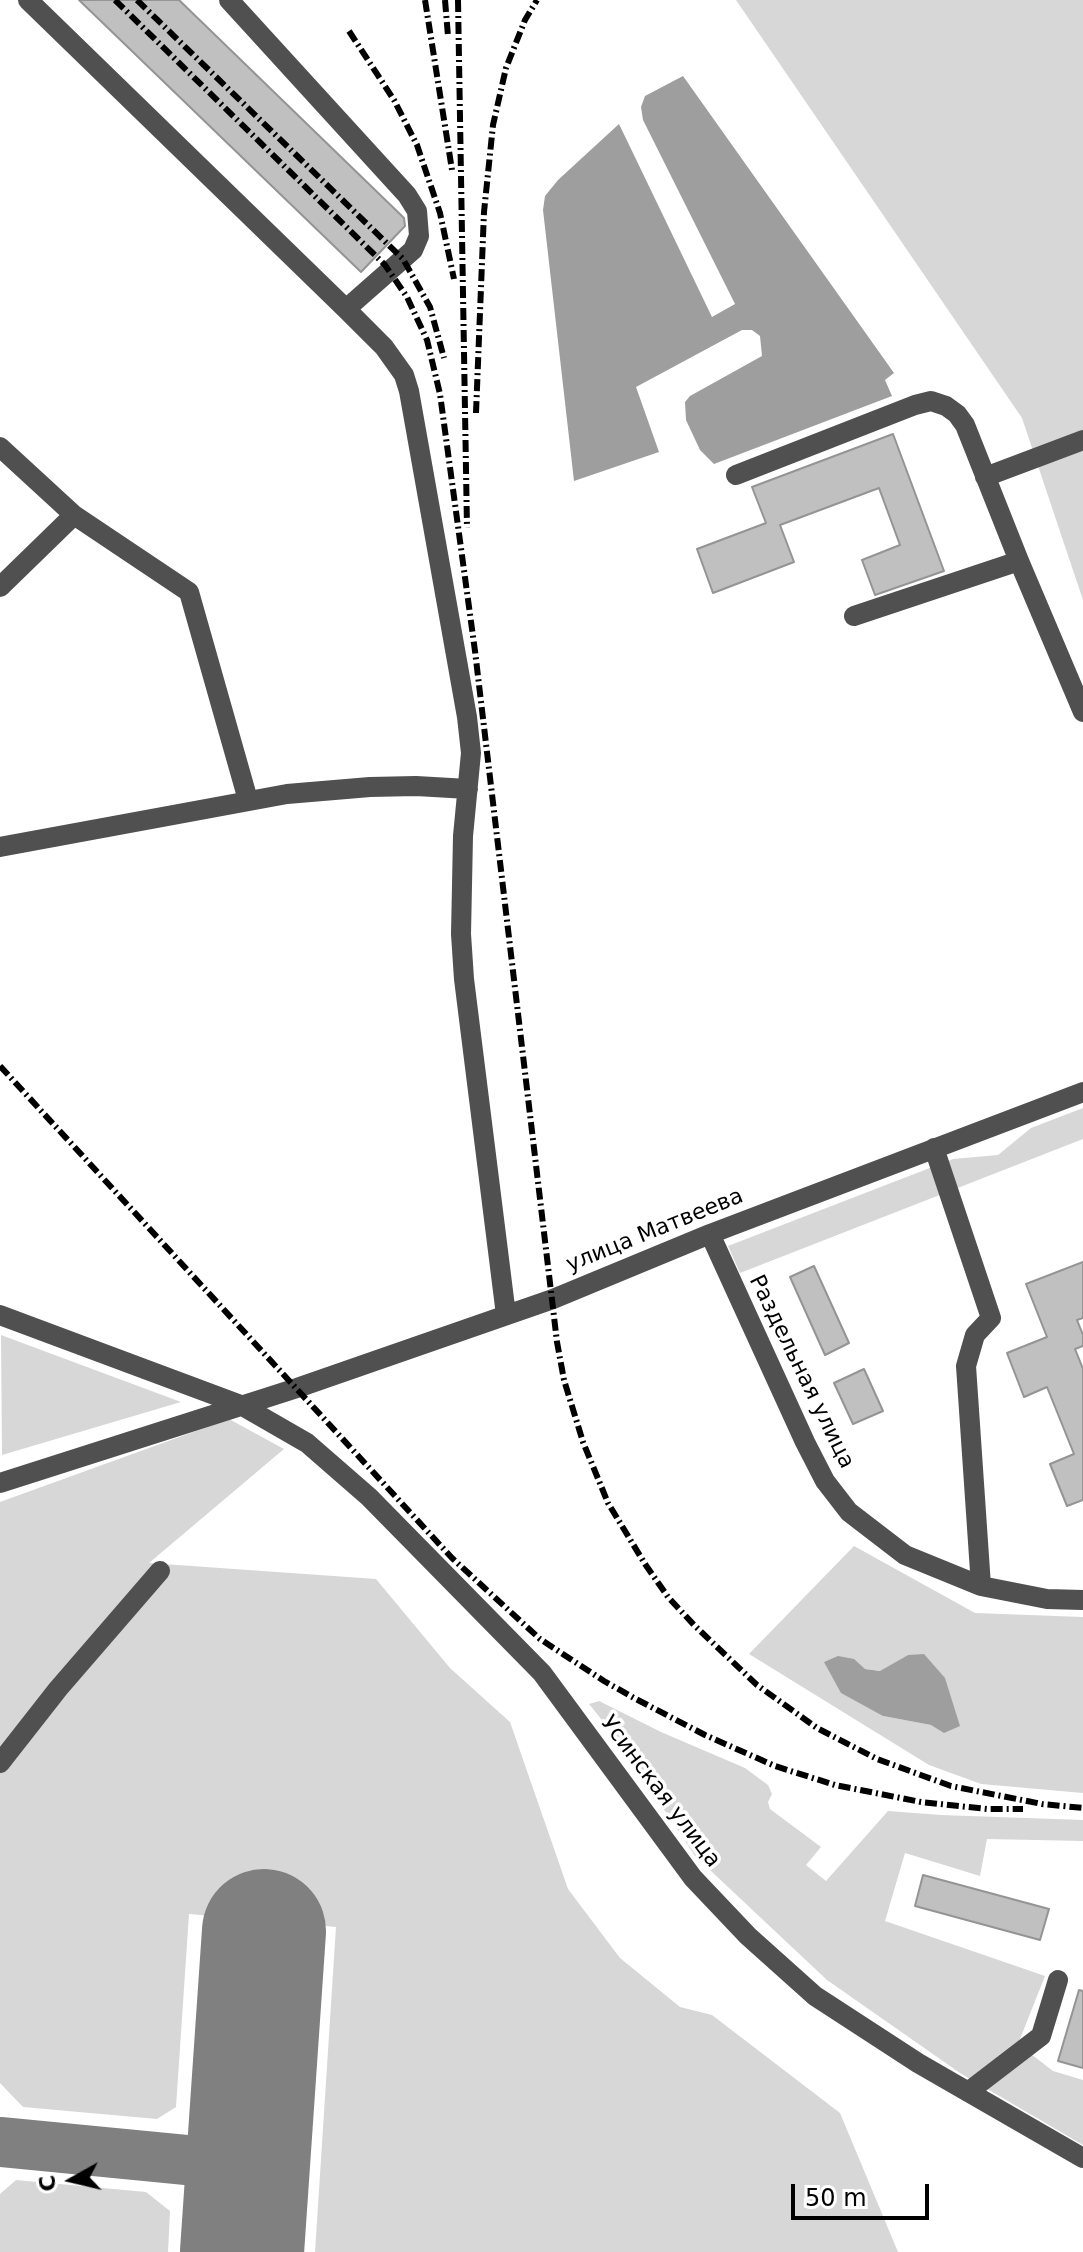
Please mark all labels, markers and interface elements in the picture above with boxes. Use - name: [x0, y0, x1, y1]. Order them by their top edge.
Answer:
- street label: улица Матвеева: [563, 1183, 747, 1279]
- street label: Раздельная улица: [743, 1271, 859, 1473]
- street label: Усинская улица: [594, 1711, 726, 1873]
- north arrow: [32, 2140, 112, 2220]
- scale bar: [795, 2168, 933, 2218]
- text: С: [34, 2174, 61, 2193]
- text: 50 m: [805, 2184, 867, 2212]

